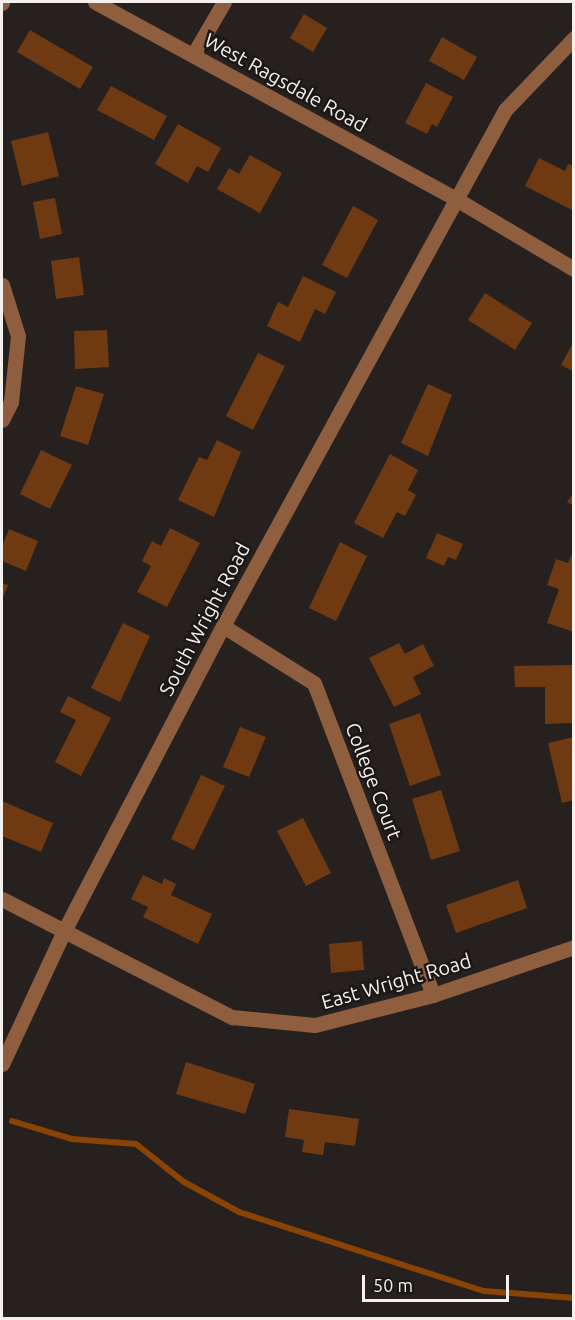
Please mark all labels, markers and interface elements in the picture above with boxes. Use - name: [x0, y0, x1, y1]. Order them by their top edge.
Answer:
- street label: West Ragsdale Road: [201, 27, 371, 137]
- street label: South Wright Road: [154, 538, 254, 700]
- street label: College Court: [341, 719, 407, 843]
- street label: East Wright Road: [318, 948, 474, 1014]
- scale bar: [365, 1263, 512, 1301]
- text: 50 m: [373, 1275, 413, 1295]

